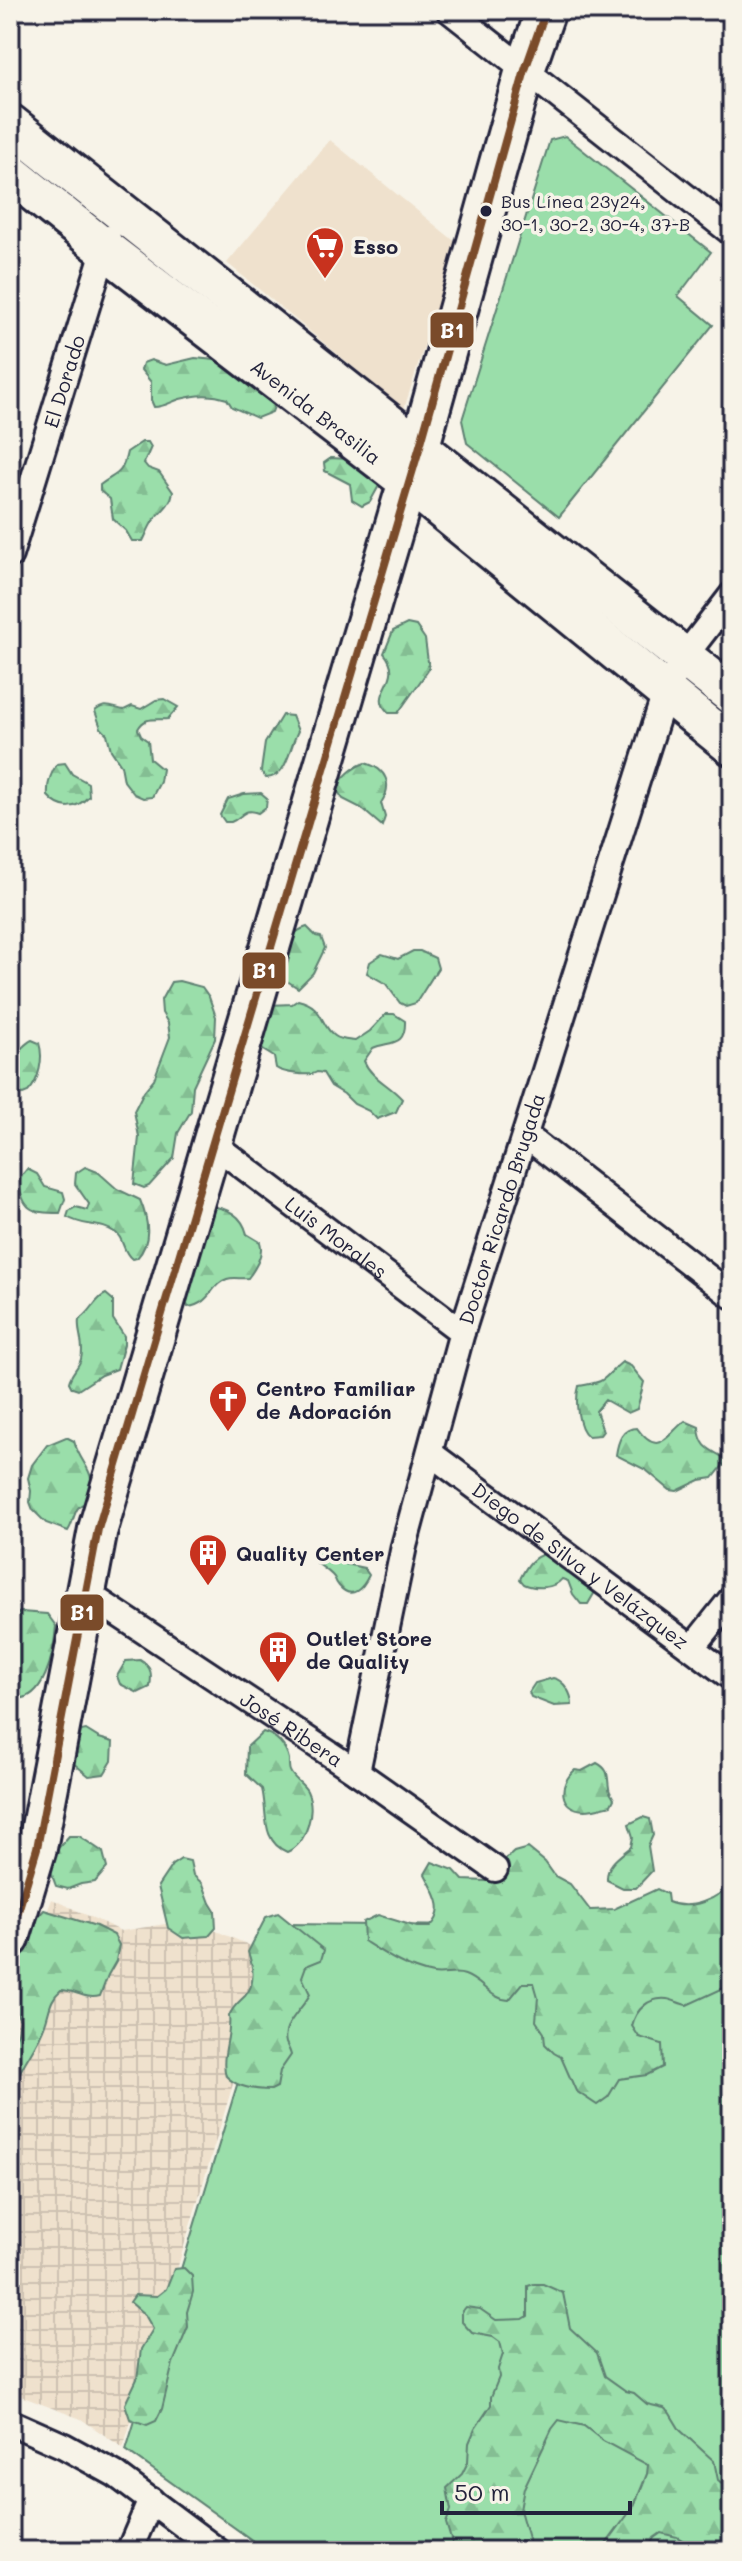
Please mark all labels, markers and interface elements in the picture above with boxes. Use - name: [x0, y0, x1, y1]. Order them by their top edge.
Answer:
- place label: Bus Línea 23y24, 30-1, 30-2, 30-4, 37-B: [501, 189, 690, 236]
- marker: Bus Línea 23y24, 30-1, 30-2, 30-4, 37-B: [478, 203, 494, 219]
- supermarket icon: Esso: [304, 225, 346, 280]
- place label: Esso: [353, 233, 398, 259]
- line badge: B1: [429, 311, 475, 349]
- text: B1: [440, 315, 464, 344]
- street label: El Dorado: [37, 331, 90, 431]
- street label: Avenida Brasilia: [246, 353, 387, 470]
- line badge: B1: [241, 951, 287, 990]
- text: B1: [252, 955, 276, 984]
- street label: Doctor Ricardo Brugada: [452, 1090, 550, 1328]
- street label: Luis Morales: [280, 1190, 393, 1284]
- place label: Centro Familiar de Adoración: [256, 1375, 415, 1424]
- church icon: Centro Familiar de Adoración: [207, 1378, 249, 1433]
- street label: Diego de Silva y Velázquez: [467, 1476, 694, 1654]
- building icon: Quality Center: [187, 1532, 229, 1587]
- place label: Quality Center: [236, 1540, 384, 1566]
- line badge: B1: [59, 1593, 105, 1632]
- text: B1: [70, 1597, 94, 1626]
- place label: Outlet Store de Quality: [306, 1625, 432, 1674]
- building icon: Outlet Store de Quality: [257, 1629, 299, 1684]
- street label: José Ribera: [235, 1685, 348, 1772]
- scale bar: [442, 2465, 630, 2515]
- text: 50 m: [454, 2476, 510, 2507]

